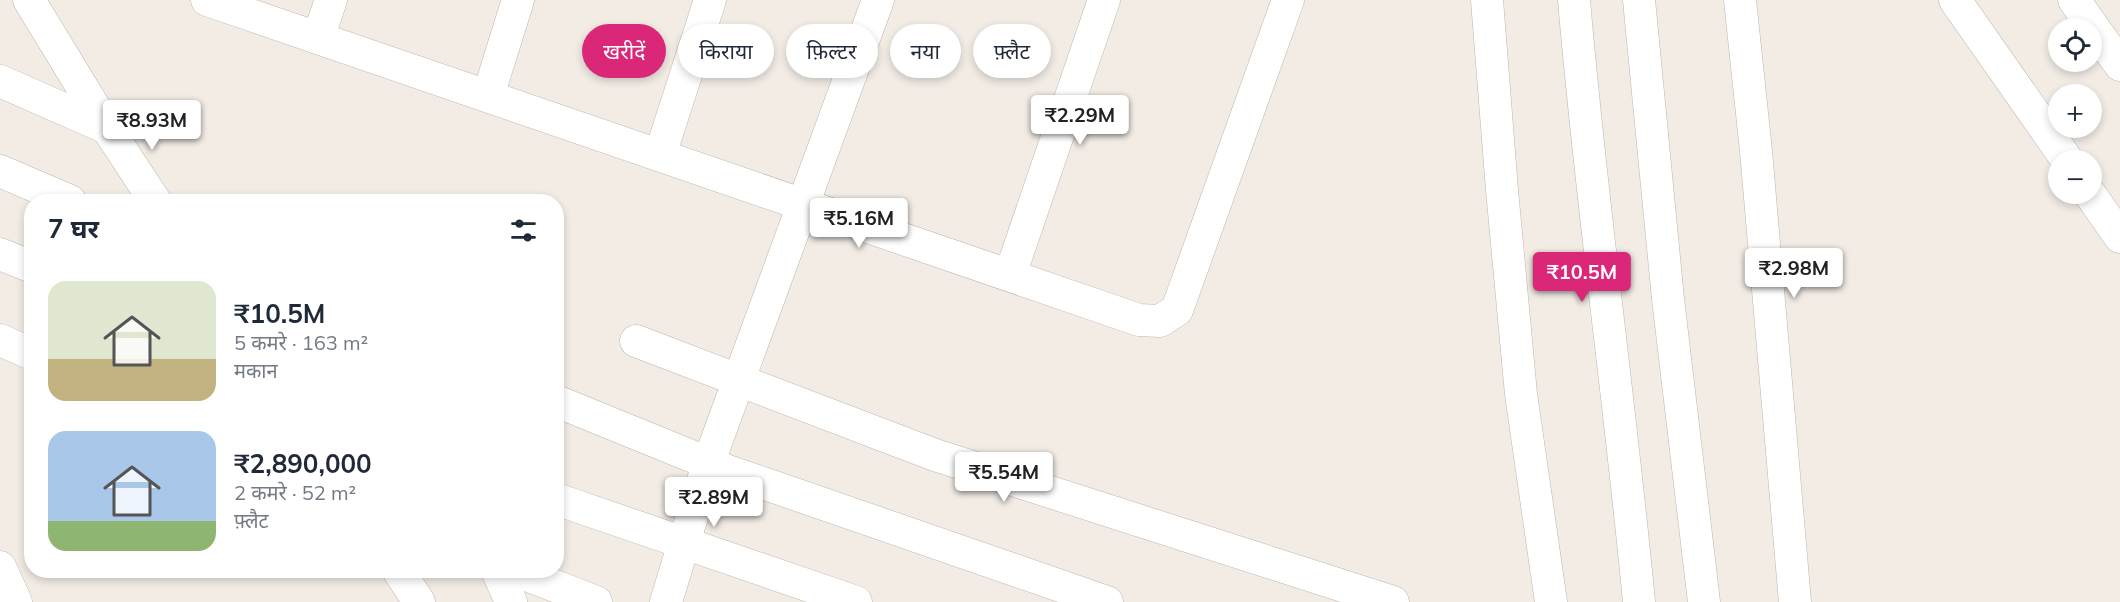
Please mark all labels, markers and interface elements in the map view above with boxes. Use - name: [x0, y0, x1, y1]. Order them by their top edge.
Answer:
- map controls: [2048, 18, 2102, 204]
- button: locate: [2048, 18, 2102, 72]
- chip: खरीदें: [582, 24, 666, 78]
- chip: किराया: [678, 24, 774, 78]
- chip: फ़िल्टर: [786, 24, 878, 78]
- chip: नया: [890, 24, 961, 78]
- chip: फ़्लैट: [973, 24, 1051, 78]
- button: +: [2048, 84, 2102, 138]
- pin: ₹2.29M: [1031, 95, 1129, 146]
- pin: ₹8.93M: [103, 100, 201, 151]
- text: ₹2.29M: [1045, 102, 1115, 127]
- text: ₹8.93M: [117, 107, 187, 132]
- button: −: [2048, 150, 2102, 204]
- pin: ₹5.16M: [810, 198, 908, 249]
- text: ₹5.16M: [824, 205, 894, 230]
- text: 7 घर: [48, 212, 99, 245]
- icon: filters: [507, 214, 540, 247]
- pin: ₹2.98M: [1745, 248, 1843, 299]
- pin: ₹10.5M: [1533, 252, 1631, 303]
- text: ₹2.98M: [1759, 255, 1829, 280]
- text: ₹10.5M: [1547, 259, 1617, 284]
- text: ₹10.5M: [234, 297, 325, 330]
- icon: home: [96, 305, 168, 377]
- text: 5 कमरे · 163 m²: [234, 330, 368, 355]
- text: मकान: [234, 358, 278, 383]
- text: ₹2,890,000: [234, 447, 372, 480]
- pin: ₹5.54M: [955, 452, 1053, 503]
- icon: home: [96, 455, 168, 527]
- text: ₹5.54M: [969, 459, 1039, 484]
- pin: ₹2.89M: [665, 477, 763, 528]
- text: 2 कमरे · 52 m²: [234, 480, 356, 505]
- text: ₹2.89M: [679, 484, 749, 509]
- text: फ़्लैट: [234, 508, 269, 533]

